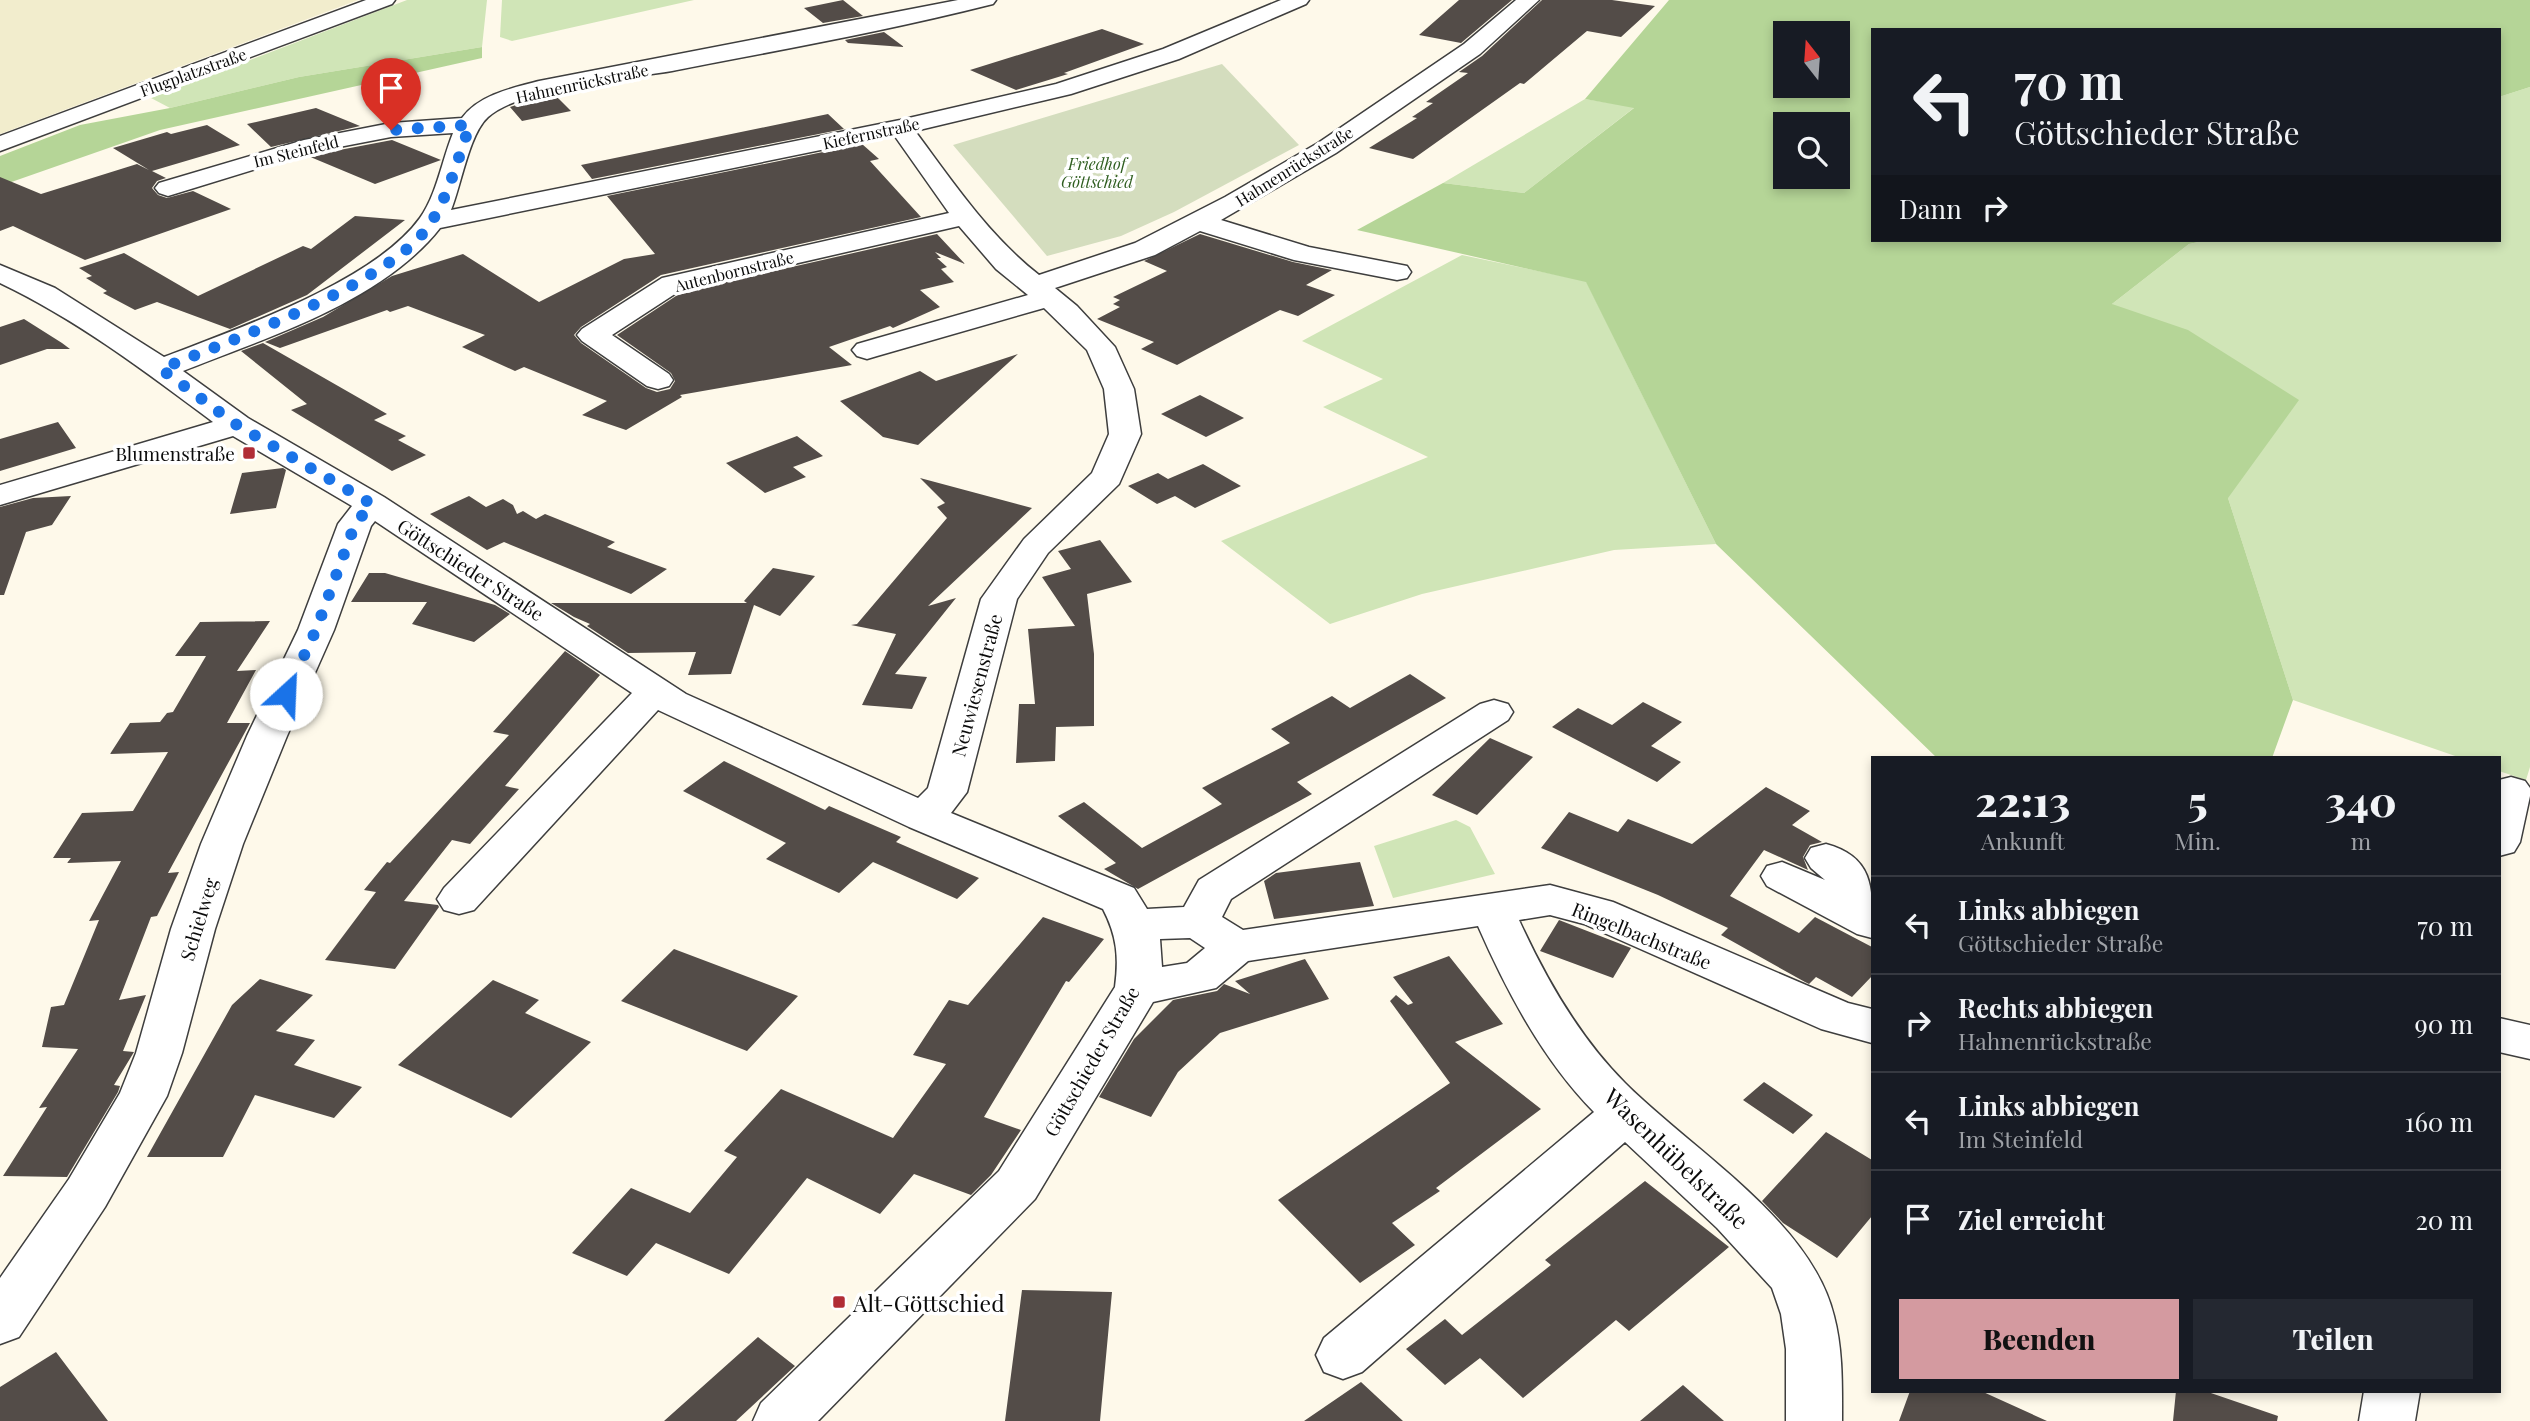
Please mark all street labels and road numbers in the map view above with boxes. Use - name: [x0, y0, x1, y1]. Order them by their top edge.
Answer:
- street label: Flugplatzstraße: [137, 43, 249, 101]
- street label: Hahnenrückstraße: [514, 59, 650, 107]
- street label: Kiefernstraße: [821, 112, 921, 154]
- street label: Hahnenrückstraße: [1231, 121, 1357, 211]
- street label: Im Steinfeld: [251, 130, 341, 172]
- street label: Autenbornstraße: [671, 246, 796, 296]
- street label: Göttschieder Straße: [393, 512, 549, 626]
- street label: Neuwiesenstraße: [944, 611, 1008, 759]
- street label: Schielweg: [173, 874, 223, 964]
- street label: Ringelbachstraße: [1568, 895, 1716, 975]
- street label: Göttschieder Straße: [1037, 981, 1145, 1141]
- street label: Wasenhübelstraße: [1597, 1080, 1756, 1235]

